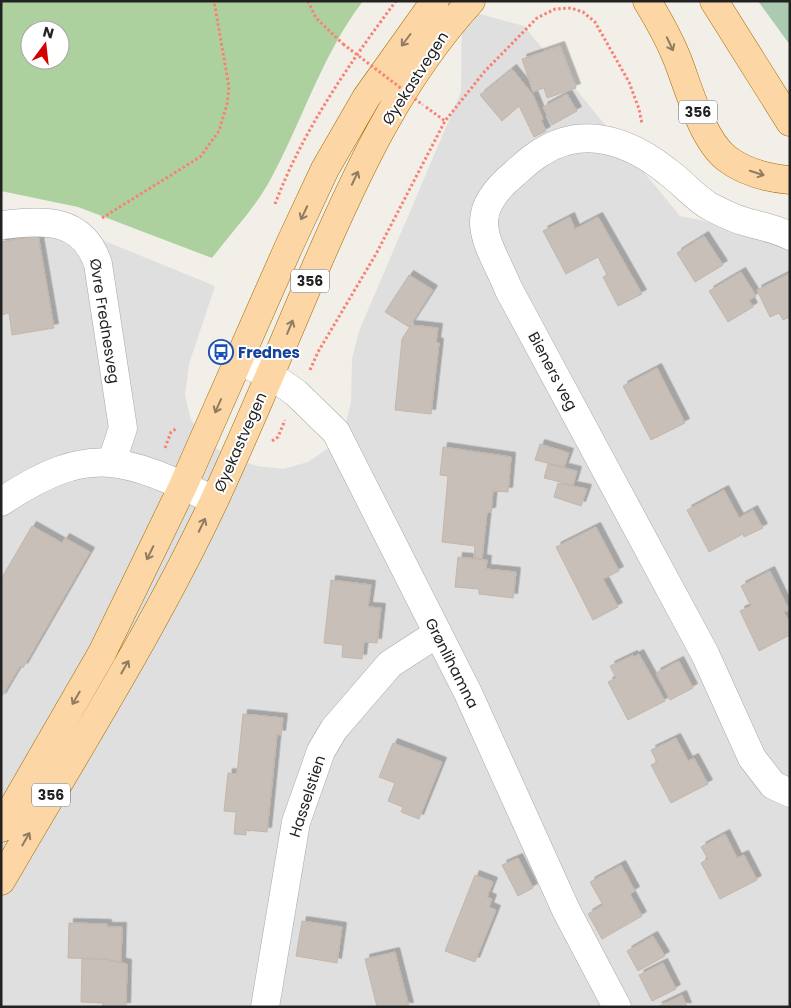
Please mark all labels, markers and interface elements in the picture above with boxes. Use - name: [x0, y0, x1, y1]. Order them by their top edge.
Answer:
- north arrow: [20, 20, 70, 70]
- text: N: [41, 21, 56, 43]
- street label: Øyekastvegen: [377, 27, 453, 129]
- one-way arrow: [400, 33, 411, 46]
- one-way arrow: [666, 36, 676, 51]
- road number: 356: [679, 100, 717, 124]
- one-way arrow: [749, 169, 765, 179]
- one-way arrow: [351, 171, 360, 186]
- one-way arrow: [299, 205, 309, 220]
- street label: Øvre Frednesveg: [85, 257, 125, 385]
- road number: 356: [291, 270, 329, 292]
- one-way arrow: [285, 320, 295, 335]
- street label: Bieners veg: [523, 328, 583, 414]
- bus stop icon: Frednes: [208, 339, 234, 365]
- place label: Frednes: [238, 342, 300, 363]
- street label: Øyekastvegen: [209, 389, 271, 495]
- one-way arrow: [212, 398, 222, 413]
- one-way arrow: [197, 517, 207, 532]
- one-way arrow: [145, 546, 155, 561]
- street label: Grønlihamna: [420, 614, 484, 712]
- one-way arrow: [120, 661, 130, 675]
- one-way arrow: [71, 690, 81, 705]
- street label: Hasselstien: [284, 752, 330, 840]
- road number: 356: [32, 784, 70, 806]
- one-way arrow: [21, 832, 31, 847]

